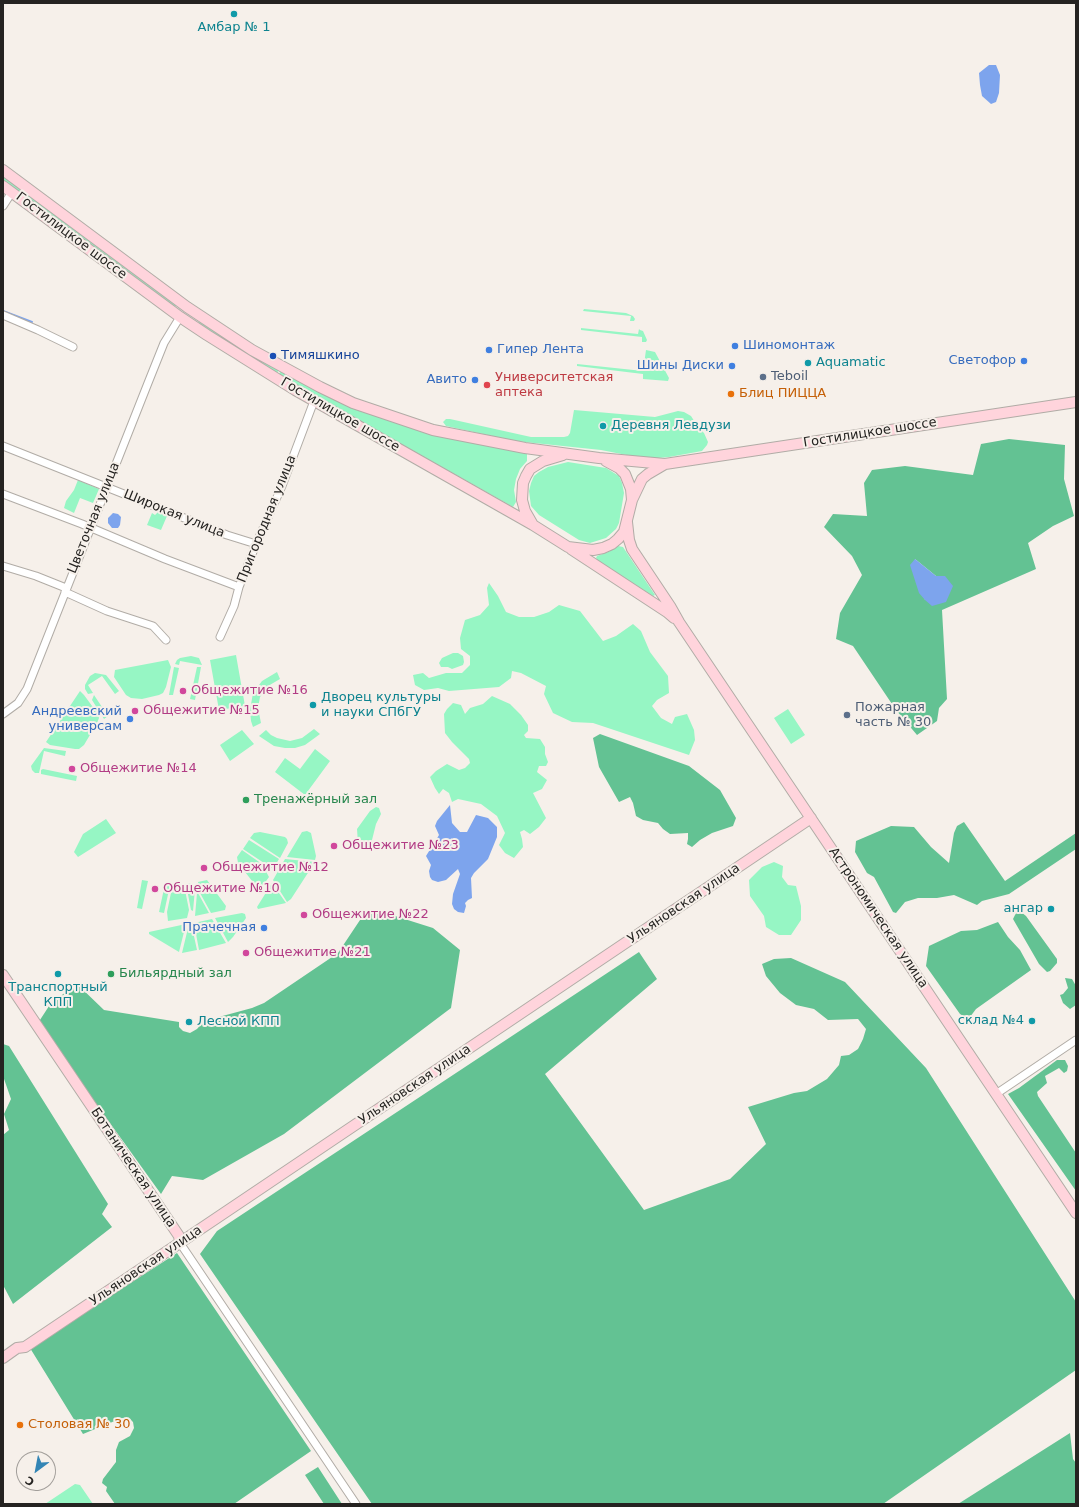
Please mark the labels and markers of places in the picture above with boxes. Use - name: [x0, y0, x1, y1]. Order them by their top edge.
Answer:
- marker: Амбар № 1: [229, 9, 239, 19]
- place label: Амбар № 1: [198, 20, 270, 36]
- place label: Шиномонтаж: [743, 338, 835, 354]
- marker: Шиномонтаж: [730, 341, 740, 351]
- place label: Гипер Лента: [497, 342, 584, 358]
- marker: Гипер Лента: [484, 345, 494, 355]
- place label: Тимяшкино: [281, 348, 360, 364]
- marker: Тимяшкино: [268, 351, 278, 361]
- place label: Светофор: [948, 353, 1016, 369]
- place label: Aquamatic: [816, 355, 886, 371]
- marker: Светофор: [1019, 356, 1029, 366]
- place label: Шины Диски: [637, 358, 724, 374]
- marker: Aquamatic: [803, 358, 813, 368]
- marker: Шины Диски: [727, 361, 737, 371]
- place label: Teboil: [771, 369, 808, 385]
- place label: Университетская аптека: [495, 370, 613, 401]
- place label: Авито: [426, 372, 467, 388]
- marker: Teboil: [758, 372, 768, 382]
- marker: Авито: [470, 375, 480, 385]
- marker: Университетская аптека: [482, 380, 492, 390]
- place label: Блиц ПИЦЦА: [739, 386, 826, 402]
- marker: Блиц ПИЦЦА: [726, 389, 736, 399]
- place label: Деревня Левдузи: [611, 418, 731, 434]
- marker: Деревня Левдузи: [598, 421, 608, 431]
- place label: Общежитие №16: [191, 683, 308, 699]
- marker: Общежитие №16: [178, 686, 188, 696]
- place label: Дворец культуры и науки СПбГУ: [321, 690, 441, 721]
- marker: Дворец культуры и науки СПбГУ: [308, 700, 318, 710]
- place label: Пожарная часть № 30: [855, 700, 931, 731]
- place label: Общежитие №15: [143, 703, 260, 719]
- place label: Андреевский универсам: [32, 704, 122, 735]
- marker: Общежитие №15: [130, 706, 140, 716]
- marker: Пожарная часть № 30: [842, 710, 852, 720]
- marker: Андреевский универсам: [125, 714, 135, 724]
- place label: Общежитие №14: [80, 761, 197, 777]
- marker: Общежитие №14: [67, 764, 77, 774]
- place label: Тренажёрный зал: [254, 792, 377, 808]
- marker: Тренажёрный зал: [241, 795, 251, 805]
- place label: Общежитие №23: [342, 838, 459, 854]
- marker: Общежитие №23: [329, 841, 339, 851]
- place label: Общежитие №12: [212, 860, 329, 876]
- marker: Общежитие №12: [199, 863, 209, 873]
- place label: Общежитие №10: [163, 881, 280, 897]
- marker: Общежитие №10: [150, 884, 160, 894]
- place label: ангар: [1003, 901, 1043, 917]
- marker: ангар: [1046, 904, 1056, 914]
- place label: Общежитие №22: [312, 907, 429, 923]
- marker: Общежитие №22: [299, 910, 309, 920]
- place label: Прачечная: [182, 920, 256, 936]
- marker: Прачечная: [259, 923, 269, 933]
- place label: Общежитие №21: [254, 945, 371, 961]
- marker: Общежитие №21: [241, 948, 251, 958]
- place label: Бильярдный зал: [119, 966, 232, 982]
- marker: Транспортный КПП: [53, 969, 63, 979]
- marker: Бильярдный зал: [106, 969, 116, 979]
- place label: Транспортный КПП: [8, 980, 108, 1011]
- place label: склад №4: [958, 1013, 1024, 1029]
- place label: Лесной КПП: [197, 1014, 280, 1030]
- marker: склад №4: [1027, 1016, 1037, 1026]
- marker: Лесной КПП: [184, 1017, 194, 1027]
- place label: Столовая № 30: [28, 1417, 131, 1433]
- marker: Столовая № 30: [15, 1420, 25, 1430]

